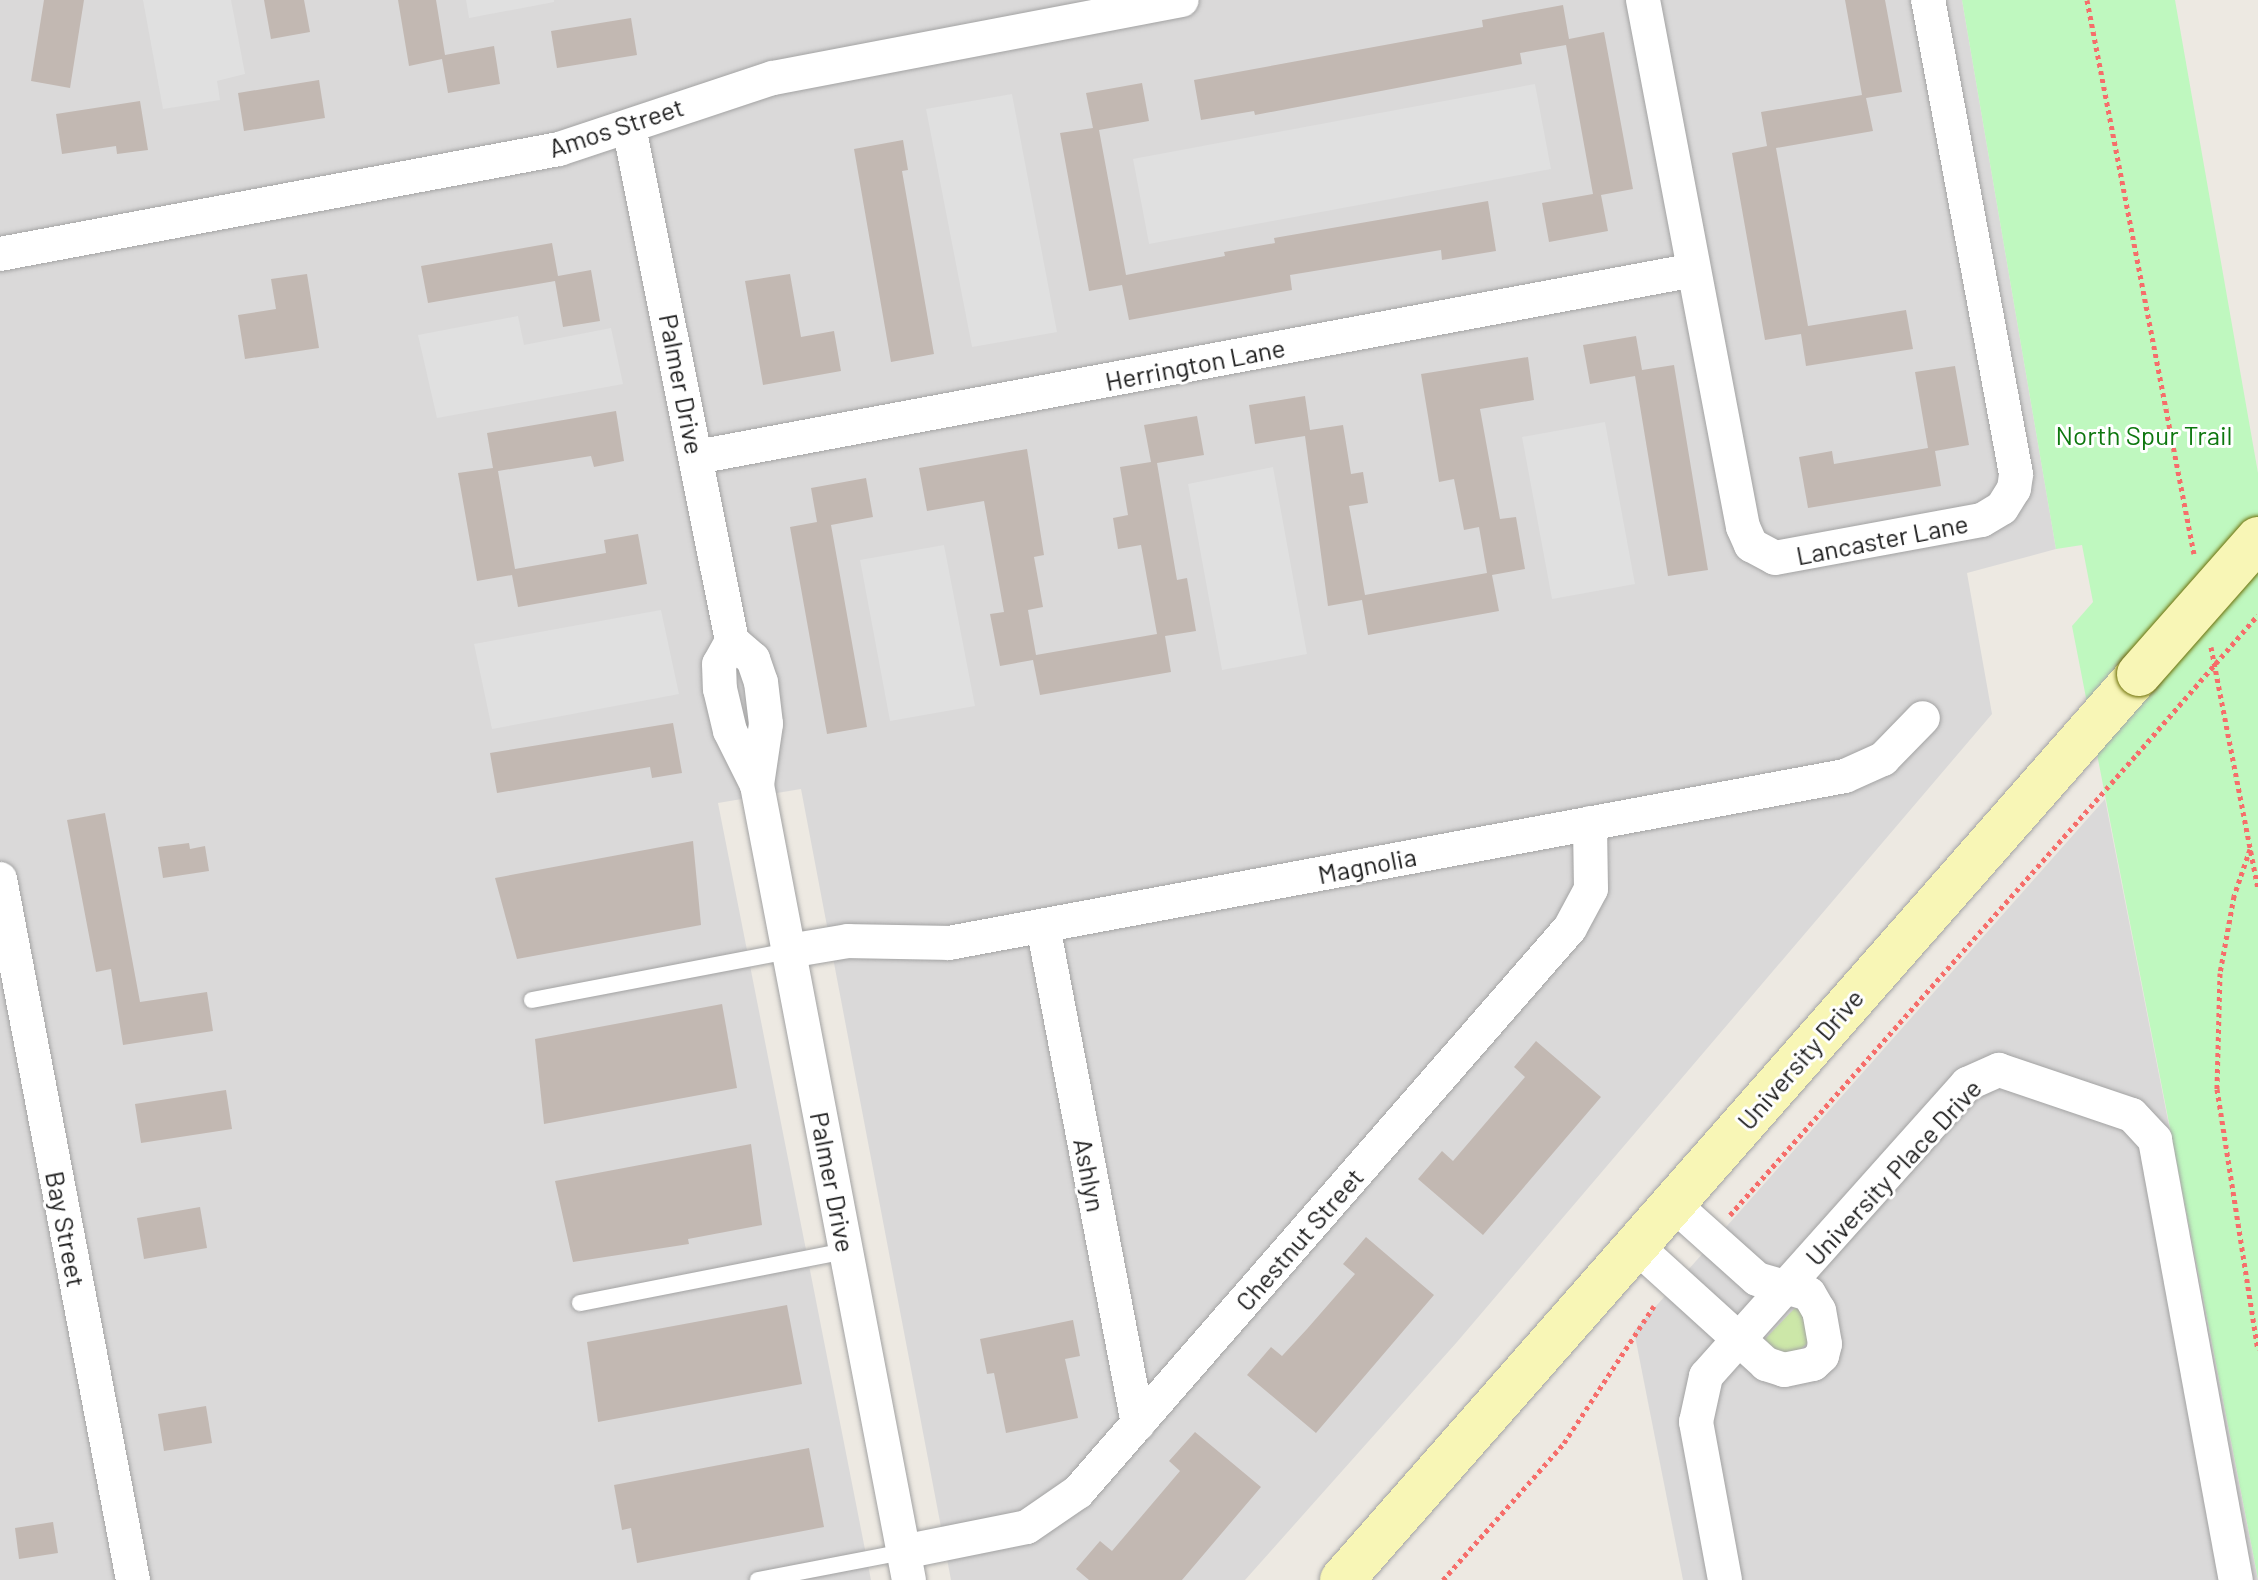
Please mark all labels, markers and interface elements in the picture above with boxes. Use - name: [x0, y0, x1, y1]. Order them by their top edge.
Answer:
- street label: Amos Street: [545, 91, 687, 163]
- street label: Palmer Drive: [653, 311, 711, 457]
- street label: Herrington Lane: [1102, 331, 1288, 397]
- park label: North Spur Trail: [2055, 419, 2233, 451]
- street label: Lancaster Lane: [1793, 507, 1971, 571]
- street label: Magnolia: [1315, 840, 1419, 890]
- street label: University Drive: [1730, 982, 1870, 1136]
- street label: University Place Drive: [1799, 1072, 1987, 1272]
- street label: Palmer Drive: [804, 1109, 862, 1255]
- street label: Ashlyn: [1068, 1136, 1112, 1214]
- street label: Chestnut Street: [1229, 1161, 1369, 1317]
- street label: Bay Street: [39, 1168, 93, 1290]

